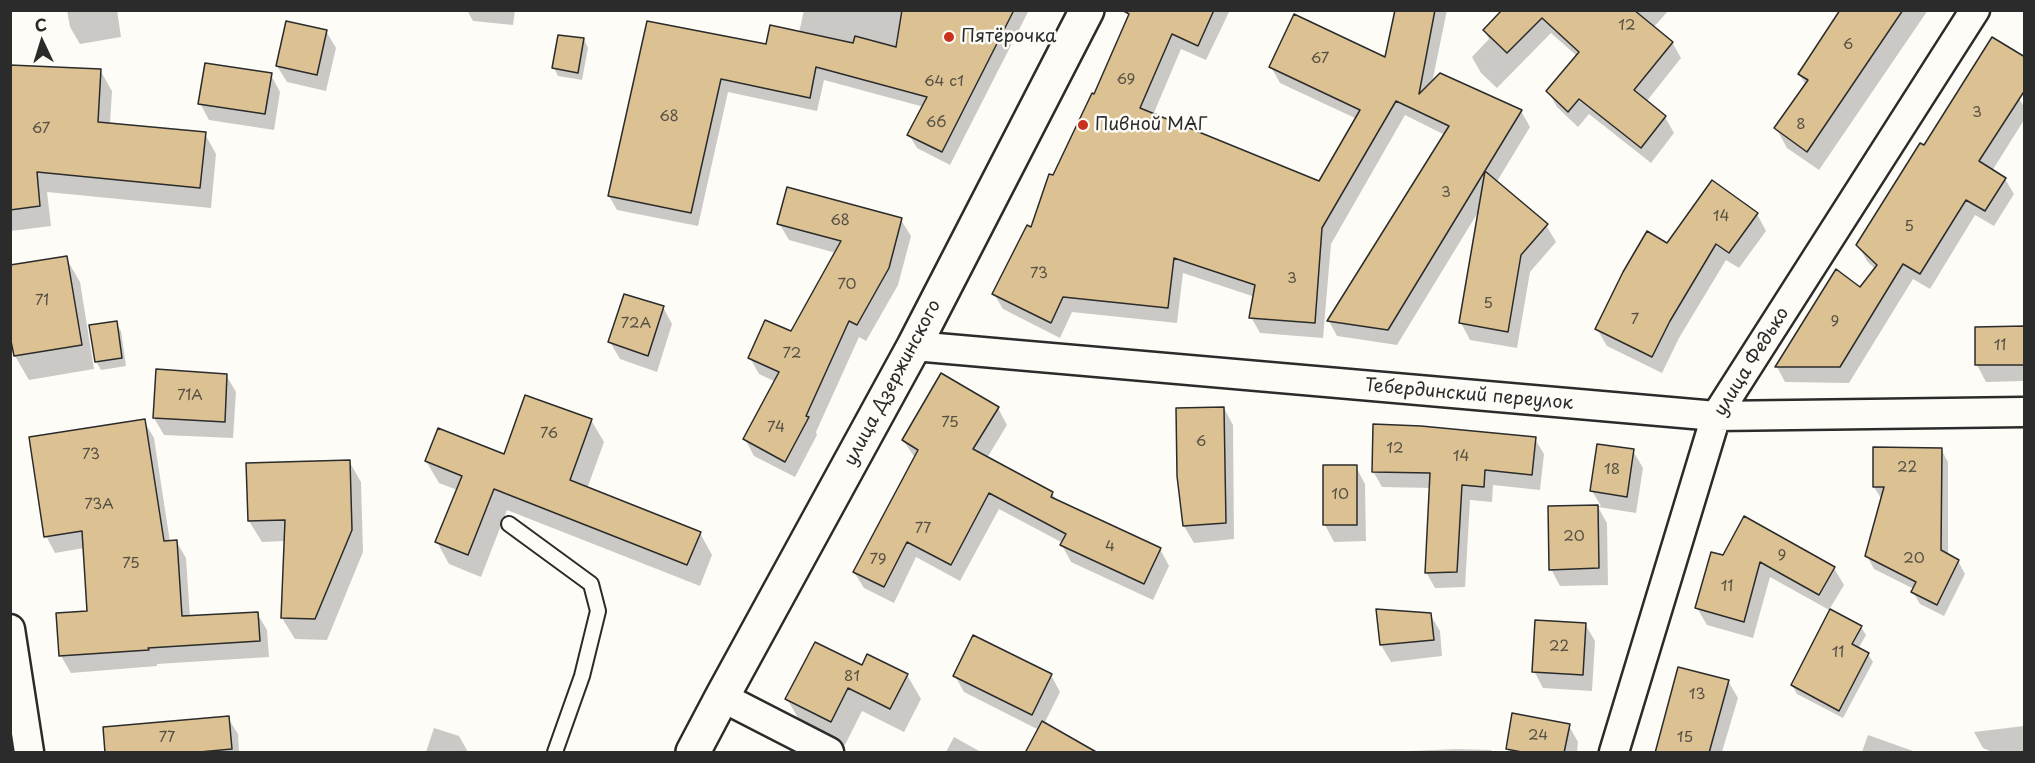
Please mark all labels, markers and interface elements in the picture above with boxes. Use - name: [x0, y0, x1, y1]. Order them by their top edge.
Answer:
- north arrow: [12, 12, 72, 72]
- text: С: [34, 12, 48, 36]
- house number: 12: [1618, 17, 1636, 35]
- place label: Пятёрочка: [961, 26, 1056, 48]
- marker: Пятёрочка: [942, 30, 956, 44]
- house number: 6: [1843, 36, 1853, 54]
- house number: 67: [1311, 50, 1329, 68]
- house number: 69: [1117, 71, 1135, 89]
- house number: 64 с1: [924, 73, 964, 91]
- house number: 3: [1972, 104, 1982, 122]
- house number: 68: [659, 108, 679, 126]
- house number: 66: [926, 114, 946, 132]
- place label: Пивной МАГ: [1095, 114, 1207, 136]
- house number: 8: [1796, 116, 1806, 134]
- marker: Пивной МАГ: [1076, 118, 1090, 132]
- house number: 67: [32, 120, 50, 138]
- house number: 3: [1441, 184, 1451, 202]
- house number: 14: [1713, 208, 1729, 226]
- house number: 68: [830, 212, 850, 230]
- house number: 5: [1904, 218, 1914, 236]
- house number: 73: [1030, 265, 1048, 283]
- house number: 3: [1287, 270, 1297, 288]
- house number: 70: [837, 276, 857, 294]
- house number: 71: [35, 292, 49, 310]
- house number: 5: [1483, 295, 1493, 313]
- street label: улица Дзержинского: [840, 296, 946, 470]
- street label: улица Федько: [1710, 304, 1794, 420]
- house number: 7: [1631, 311, 1639, 329]
- house number: 9: [1831, 313, 1839, 331]
- house number: 72А: [621, 315, 651, 333]
- house number: 11: [1994, 337, 2006, 355]
- house number: 72: [783, 345, 801, 363]
- street label: Тебердинский переулок: [1364, 375, 1574, 415]
- house number: 71А: [177, 387, 203, 405]
- house number: 75: [941, 414, 959, 432]
- house number: 74: [767, 419, 785, 437]
- house number: 76: [540, 425, 558, 443]
- house number: 6: [1196, 433, 1206, 451]
- house number: 12: [1386, 440, 1404, 458]
- house number: 73: [82, 446, 100, 464]
- house number: 14: [1453, 448, 1469, 466]
- house number: 22: [1897, 459, 1917, 477]
- house number: 18: [1604, 461, 1620, 479]
- house number: 10: [1331, 486, 1349, 504]
- house number: 73А: [84, 496, 114, 514]
- house number: 77: [915, 520, 931, 538]
- house number: 20: [1563, 528, 1585, 546]
- house number: 4: [1105, 538, 1115, 556]
- house number: 9: [1778, 547, 1786, 565]
- house number: 20: [1903, 550, 1925, 568]
- house number: 79: [869, 551, 887, 569]
- house number: 75: [122, 555, 140, 573]
- house number: 11: [1721, 578, 1733, 596]
- house number: 22: [1549, 638, 1569, 656]
- house number: 11: [1832, 644, 1844, 662]
- house number: 81: [844, 668, 860, 686]
- house number: 13: [1689, 686, 1705, 704]
- house number: 24: [1528, 727, 1548, 745]
- house number: 77: [159, 729, 175, 747]
- house number: 15: [1677, 729, 1693, 747]

